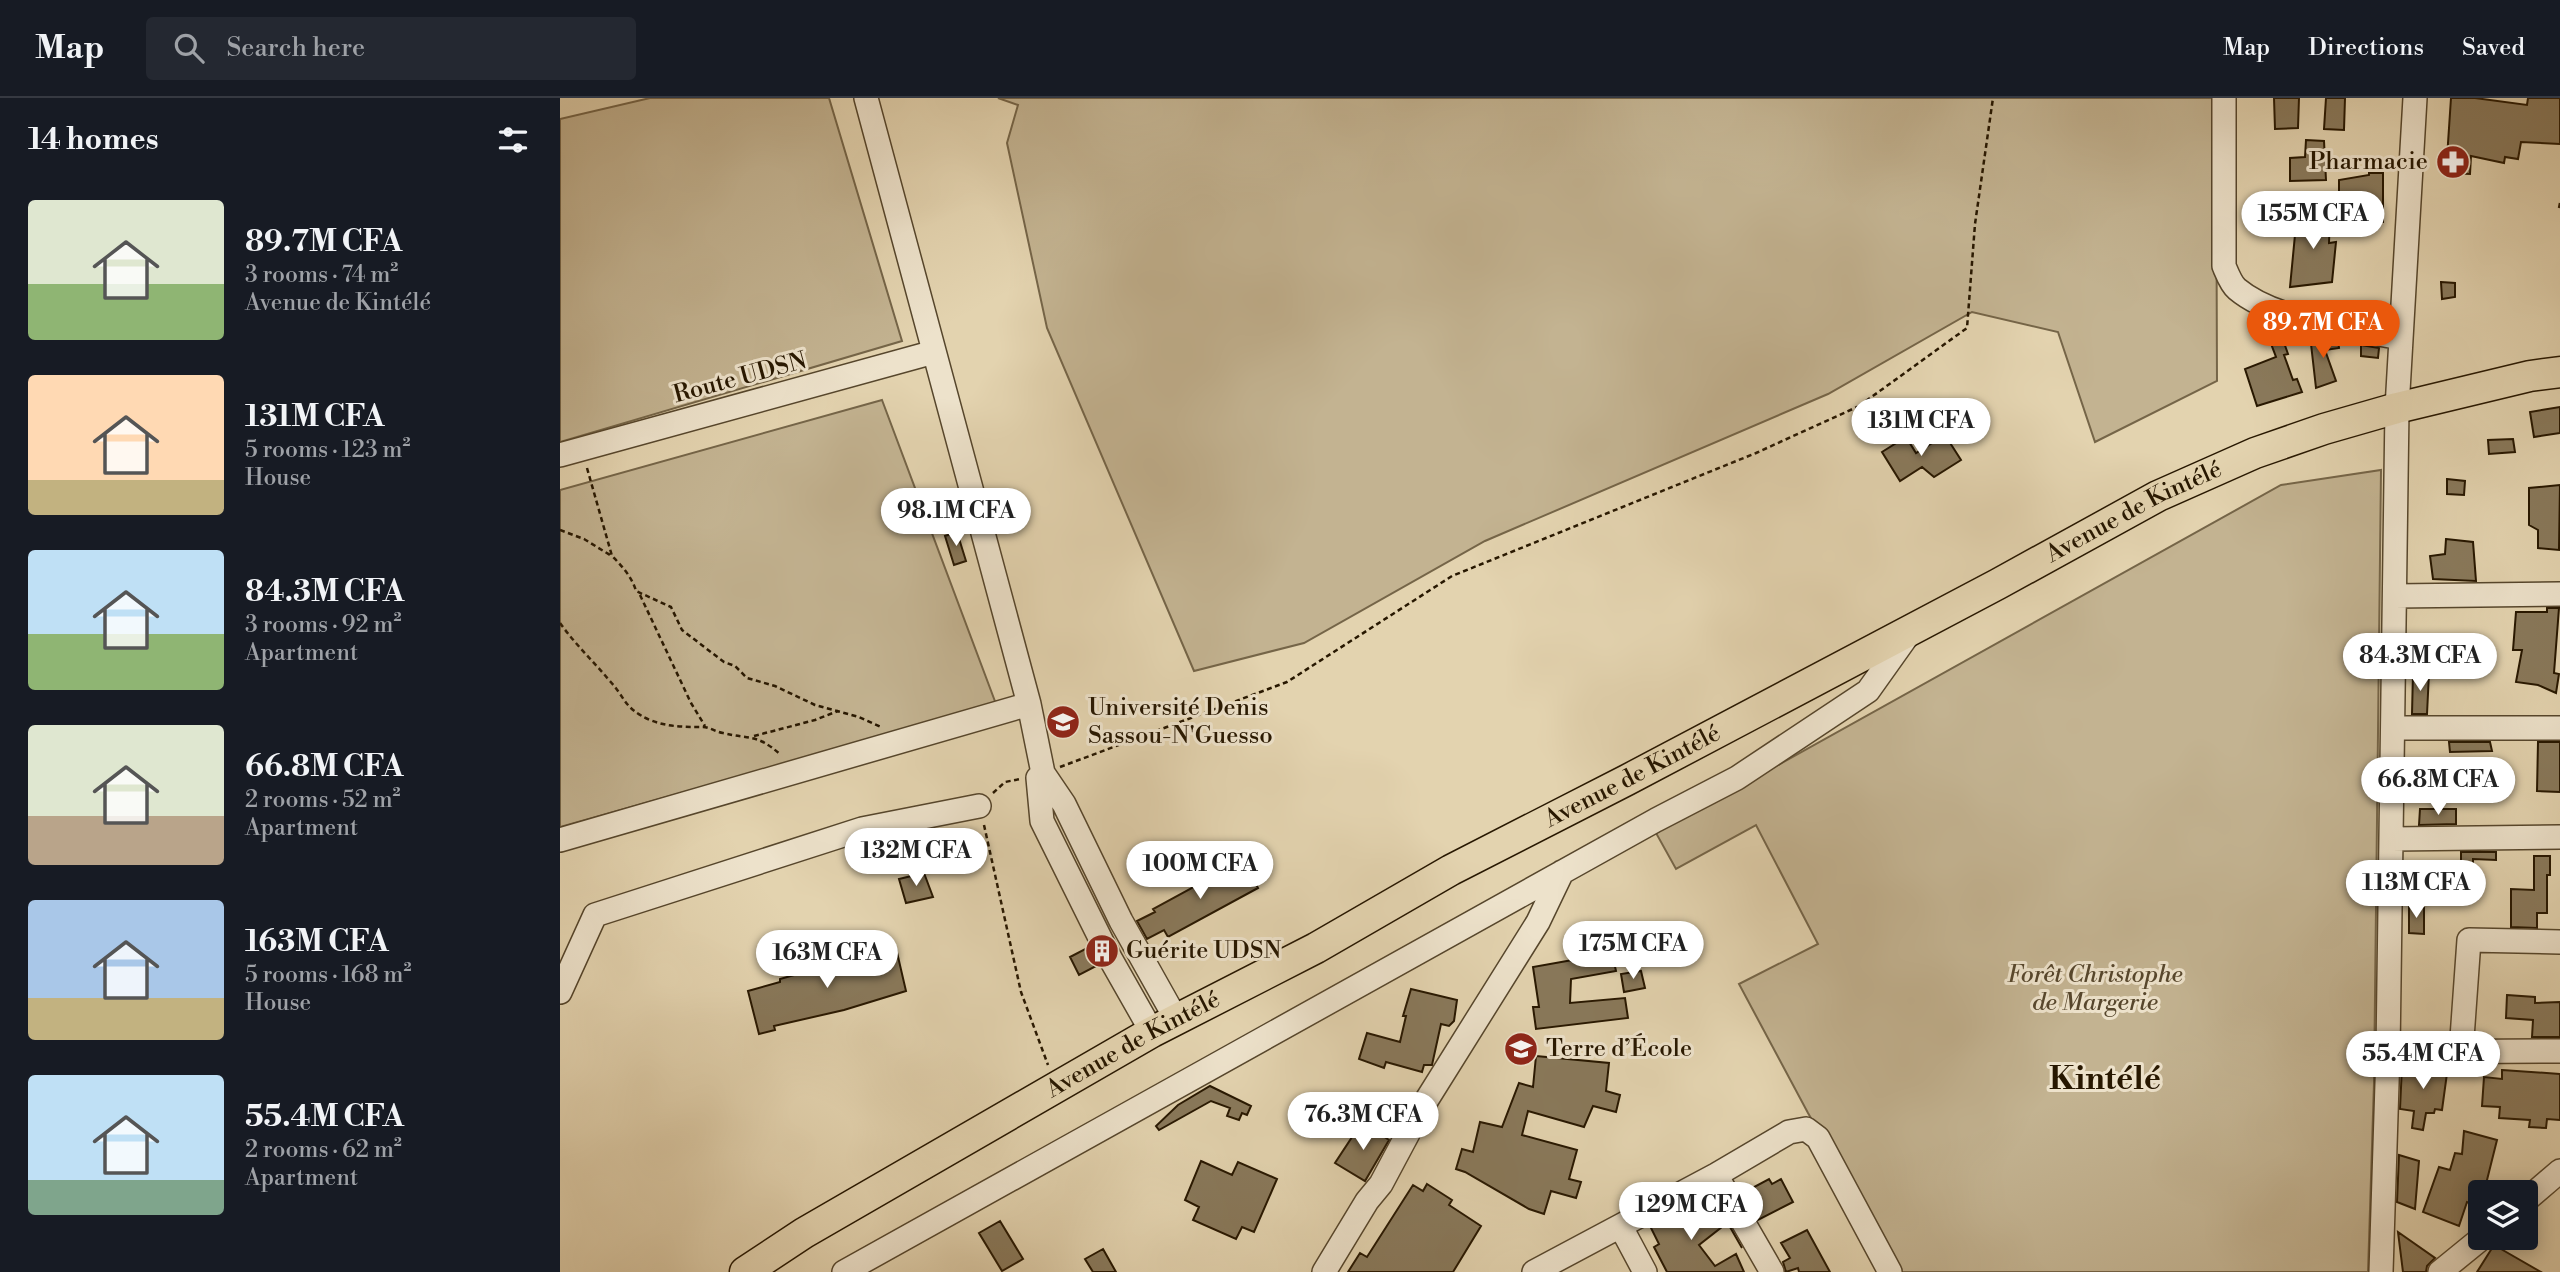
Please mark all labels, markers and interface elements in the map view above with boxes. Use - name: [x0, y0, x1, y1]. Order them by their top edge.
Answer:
- search box: [146, 17, 636, 80]
- text: Map: [35, 28, 104, 69]
- icon: search: [170, 29, 208, 67]
- text: Search here: [226, 32, 365, 64]
- text: Map: [2223, 33, 2270, 63]
- text: Directions: [2308, 33, 2424, 63]
- text: Saved: [2462, 33, 2525, 63]
- text: 14 homes: [28, 121, 159, 159]
- icon: filters: [494, 121, 532, 159]
- pharmacy icon: Pharmacie: [2434, 143, 2472, 181]
- place label: Pharmacie: [2309, 147, 2428, 177]
- pin: 155M CFA: [2241, 192, 2385, 251]
- text: 155M CFA: [2257, 200, 2369, 228]
- text: 89.7M CFA: [245, 223, 402, 261]
- icon: home: [84, 228, 168, 312]
- text: 3 rooms · 74 m²: [245, 261, 398, 289]
- text: Avenue de Kintélé: [245, 289, 431, 317]
- pin: 89.7M CFA: [2243, 300, 2403, 360]
- text: 89.7M CFA: [2263, 309, 2383, 337]
- street label: Route UDSN: [670, 346, 810, 410]
- text: 131M CFA: [245, 398, 384, 436]
- pin: 131M CFA: [1849, 398, 1993, 458]
- icon: home: [84, 403, 168, 487]
- text: 131M CFA: [1868, 407, 1974, 435]
- text: 5 rooms · 123 m²: [245, 436, 411, 464]
- street label: Avenue de Kintélé: [2040, 455, 2227, 570]
- text: House: [245, 464, 311, 492]
- pin: 98.1M CFA: [876, 489, 1036, 548]
- text: 98.1M CFA: [897, 497, 1015, 525]
- text: 84.3M CFA: [245, 573, 404, 611]
- icon: home: [84, 578, 168, 662]
- text: 3 rooms · 92 m²: [245, 611, 401, 639]
- pin: 84.3M CFA: [2340, 634, 2500, 693]
- text: Apartment: [245, 639, 358, 667]
- text: 84.3M CFA: [2359, 642, 2481, 670]
- place label: Université Denis Sassou-N'Guesso: [1088, 693, 1273, 751]
- school or university icon: Université Denis Sassou-N'Guesso: [1044, 703, 1082, 741]
- street label: Avenue de Kintélé: [1539, 718, 1726, 835]
- text: 66.8M CFA: [245, 748, 403, 786]
- icon: home: [84, 753, 168, 837]
- pin: 66.8M CFA: [2358, 758, 2518, 817]
- text: 66.8M CFA: [2377, 766, 2499, 794]
- text: 2 rooms · 52 m²: [245, 786, 401, 814]
- text: Apartment: [245, 814, 358, 842]
- pin: 132M CFA: [844, 828, 988, 888]
- text: 132M CFA: [861, 837, 971, 865]
- pin: 100M CFA: [1128, 842, 1272, 901]
- text: 100M CFA: [1142, 850, 1258, 878]
- pin: 113M CFA: [2344, 860, 2488, 920]
- text: 113M CFA: [2362, 869, 2470, 897]
- pin: 175M CFA: [1561, 922, 1705, 981]
- text: 163M CFA: [245, 923, 389, 961]
- icon: home: [84, 928, 168, 1012]
- pin: 163M CFA: [755, 930, 899, 990]
- text: 175M CFA: [1579, 930, 1687, 958]
- building icon: Guérite UDSN: [1083, 932, 1121, 970]
- place label: Guérite UDSN: [1126, 936, 1281, 966]
- text: 163M CFA: [772, 939, 882, 967]
- park label: Forêt Christophe de Margerie: [2007, 960, 2183, 1018]
- text: 5 rooms · 168 m²: [245, 961, 412, 989]
- street label: Avenue de Kintélé: [1040, 985, 1225, 1105]
- text: House: [245, 989, 311, 1017]
- school or university icon: Terre d’École: [1502, 1030, 1540, 1068]
- pin: 55.4M CFA: [2343, 1032, 2503, 1091]
- place label: Terre d’École: [1546, 1033, 1692, 1064]
- text: 55.4M CFA: [2362, 1040, 2484, 1068]
- district label: Kintélé: [2049, 1059, 2161, 1099]
- pin: 76.3M CFA: [1283, 1093, 1443, 1152]
- text: 55.4M CFA: [245, 1098, 404, 1136]
- text: 76.3M CFA: [1304, 1101, 1422, 1129]
- icon: home: [84, 1103, 168, 1187]
- text: 2 rooms · 62 m²: [245, 1136, 402, 1164]
- text: Apartment: [245, 1164, 358, 1192]
- map controls: [2468, 1180, 2538, 1250]
- button: layers: [2468, 1180, 2538, 1250]
- pin: 129M CFA: [1619, 1182, 1763, 1242]
- text: 129M CFA: [1635, 1191, 1747, 1219]

